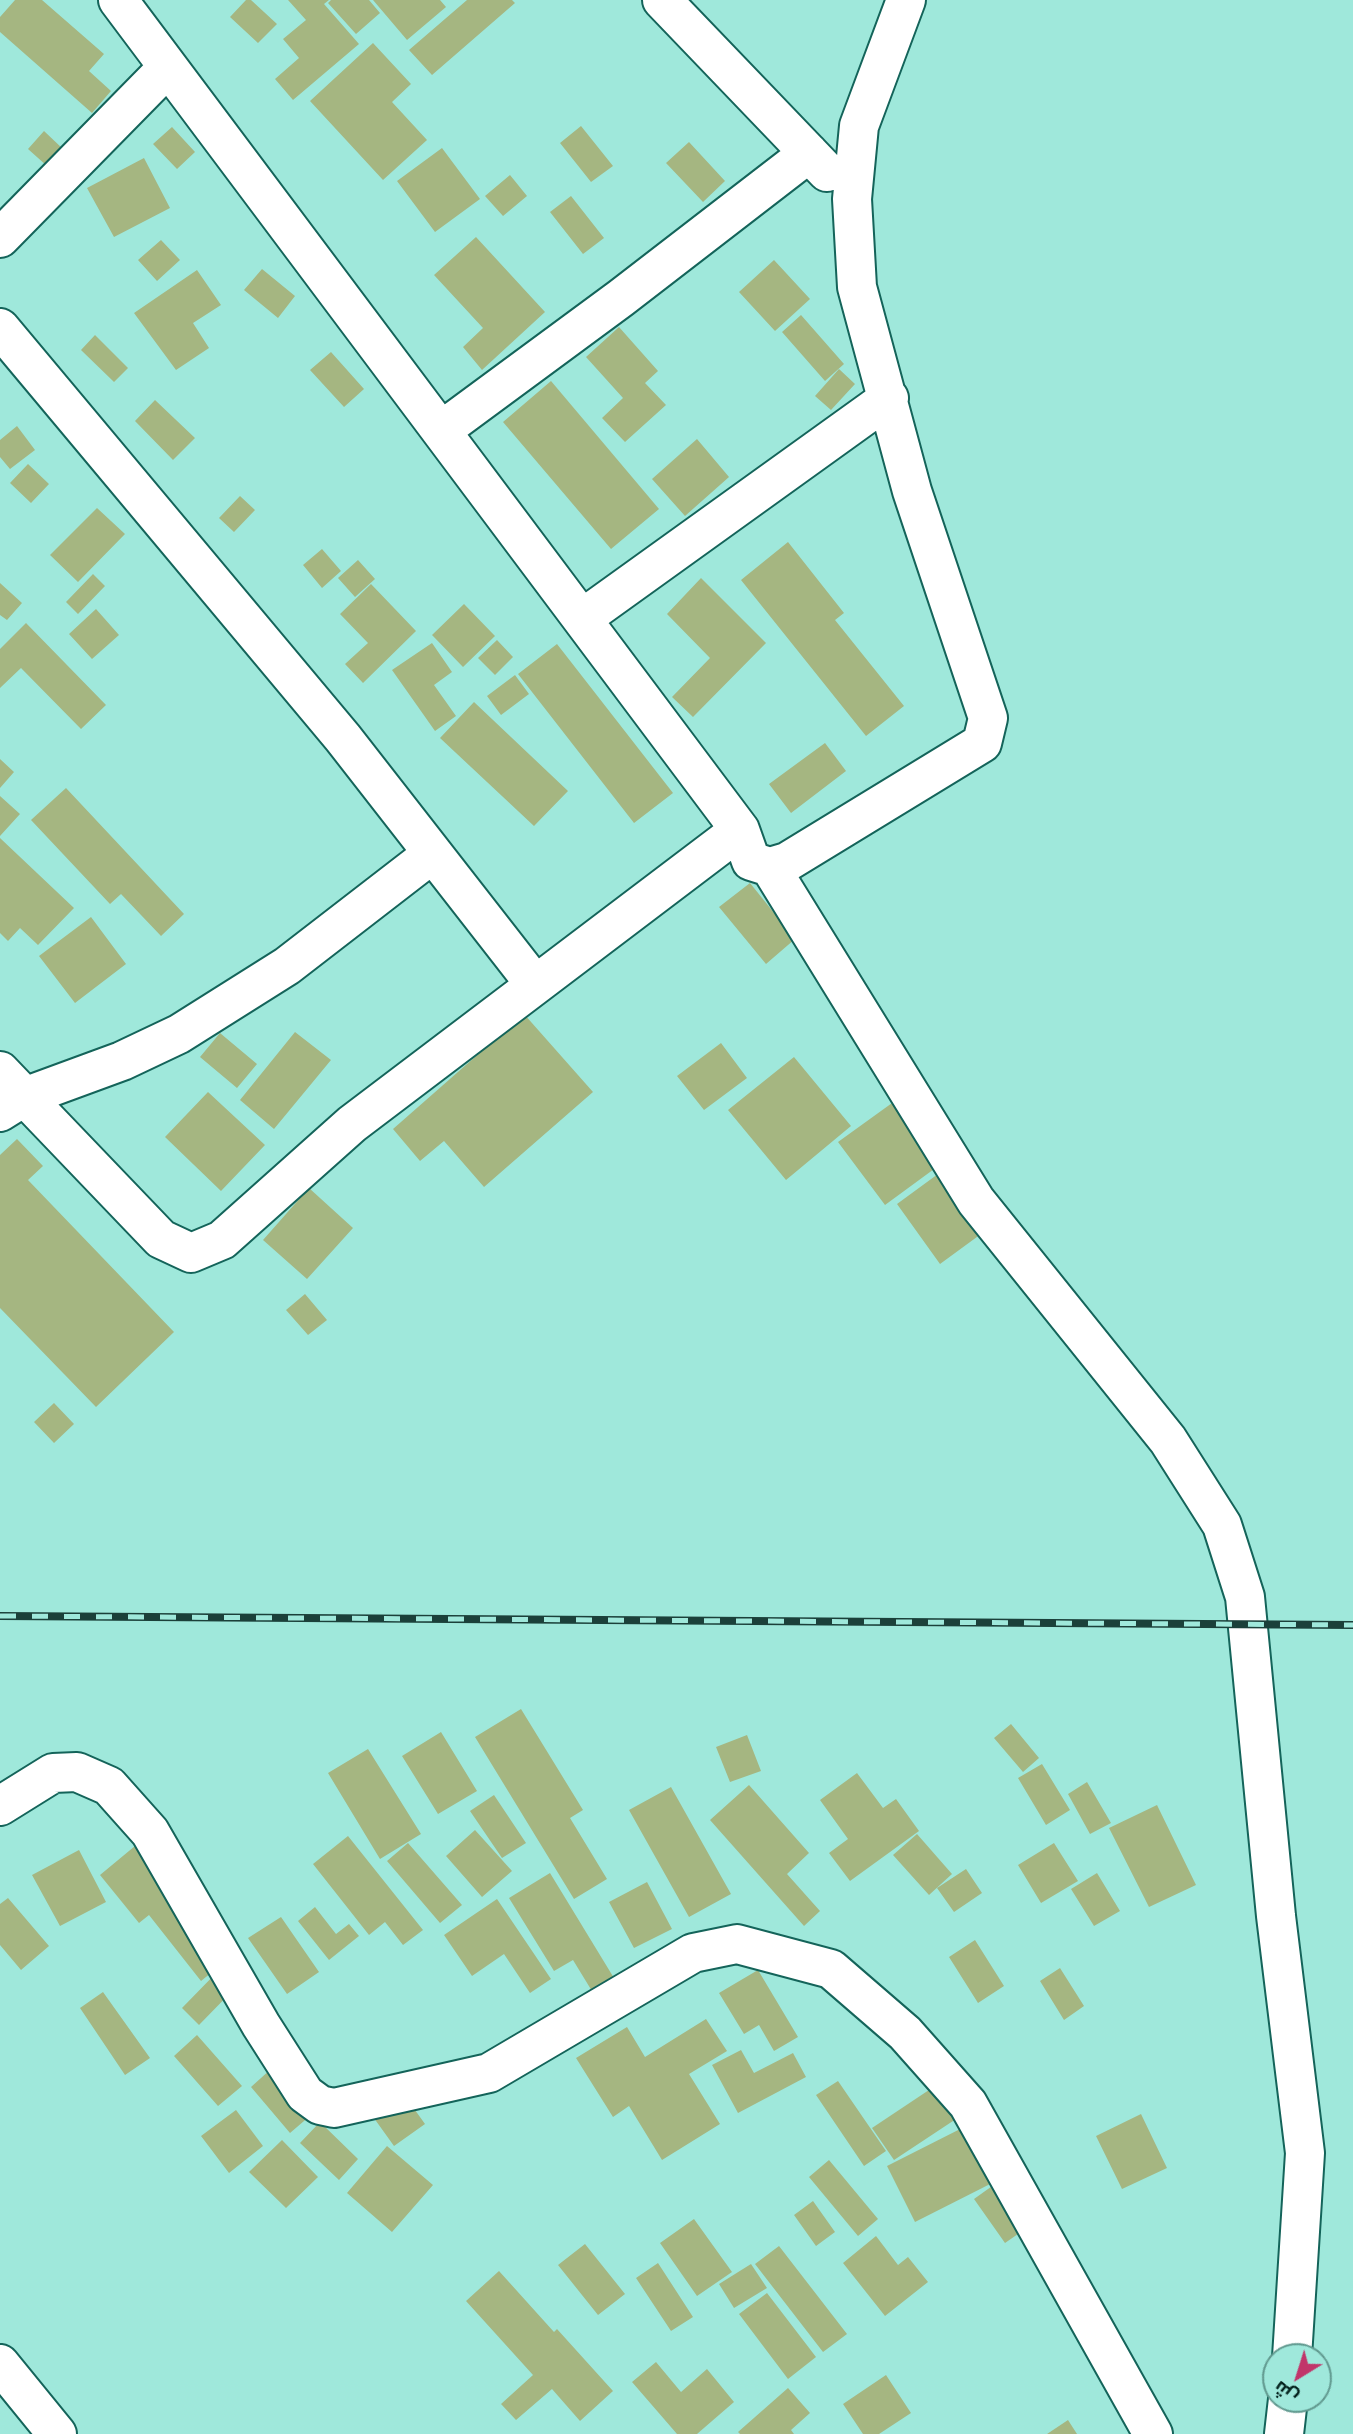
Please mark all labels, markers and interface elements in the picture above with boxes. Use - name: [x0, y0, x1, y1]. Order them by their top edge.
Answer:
- north arrow: [1262, 2343, 1332, 2413]
- text: ش: [1268, 2375, 1303, 2411]

